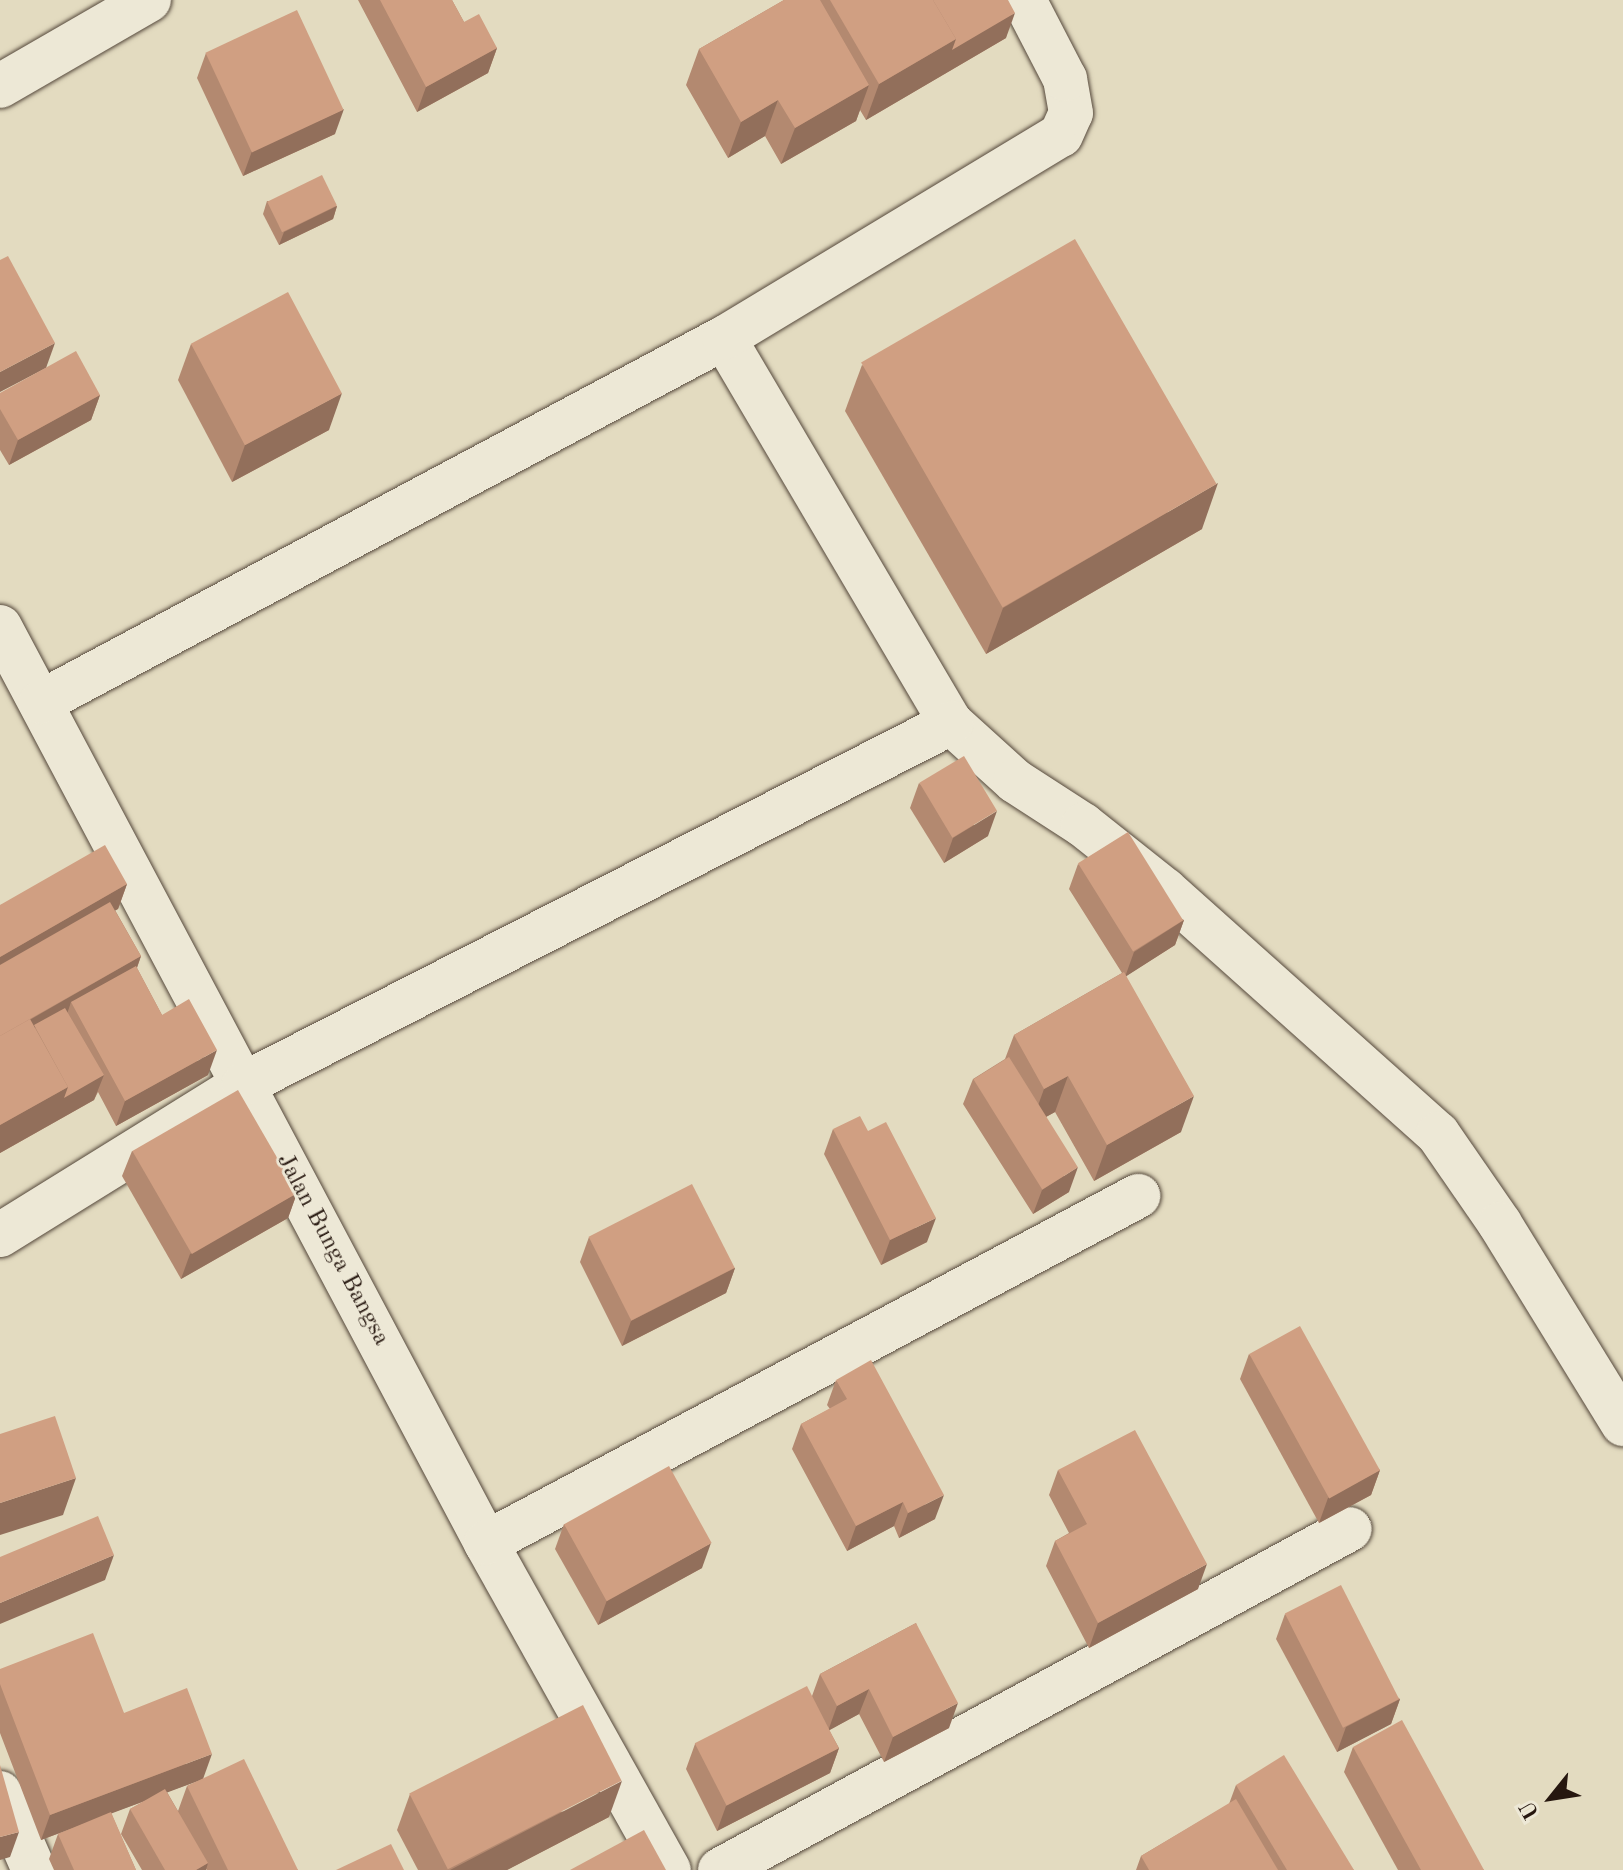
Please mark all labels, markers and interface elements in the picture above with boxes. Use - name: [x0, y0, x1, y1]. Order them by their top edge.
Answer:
- street label: Jalan Bunga Bangsa: [269, 1149, 395, 1351]
- north arrow: [1511, 1758, 1591, 1838]
- text: U: [1516, 1797, 1544, 1823]

